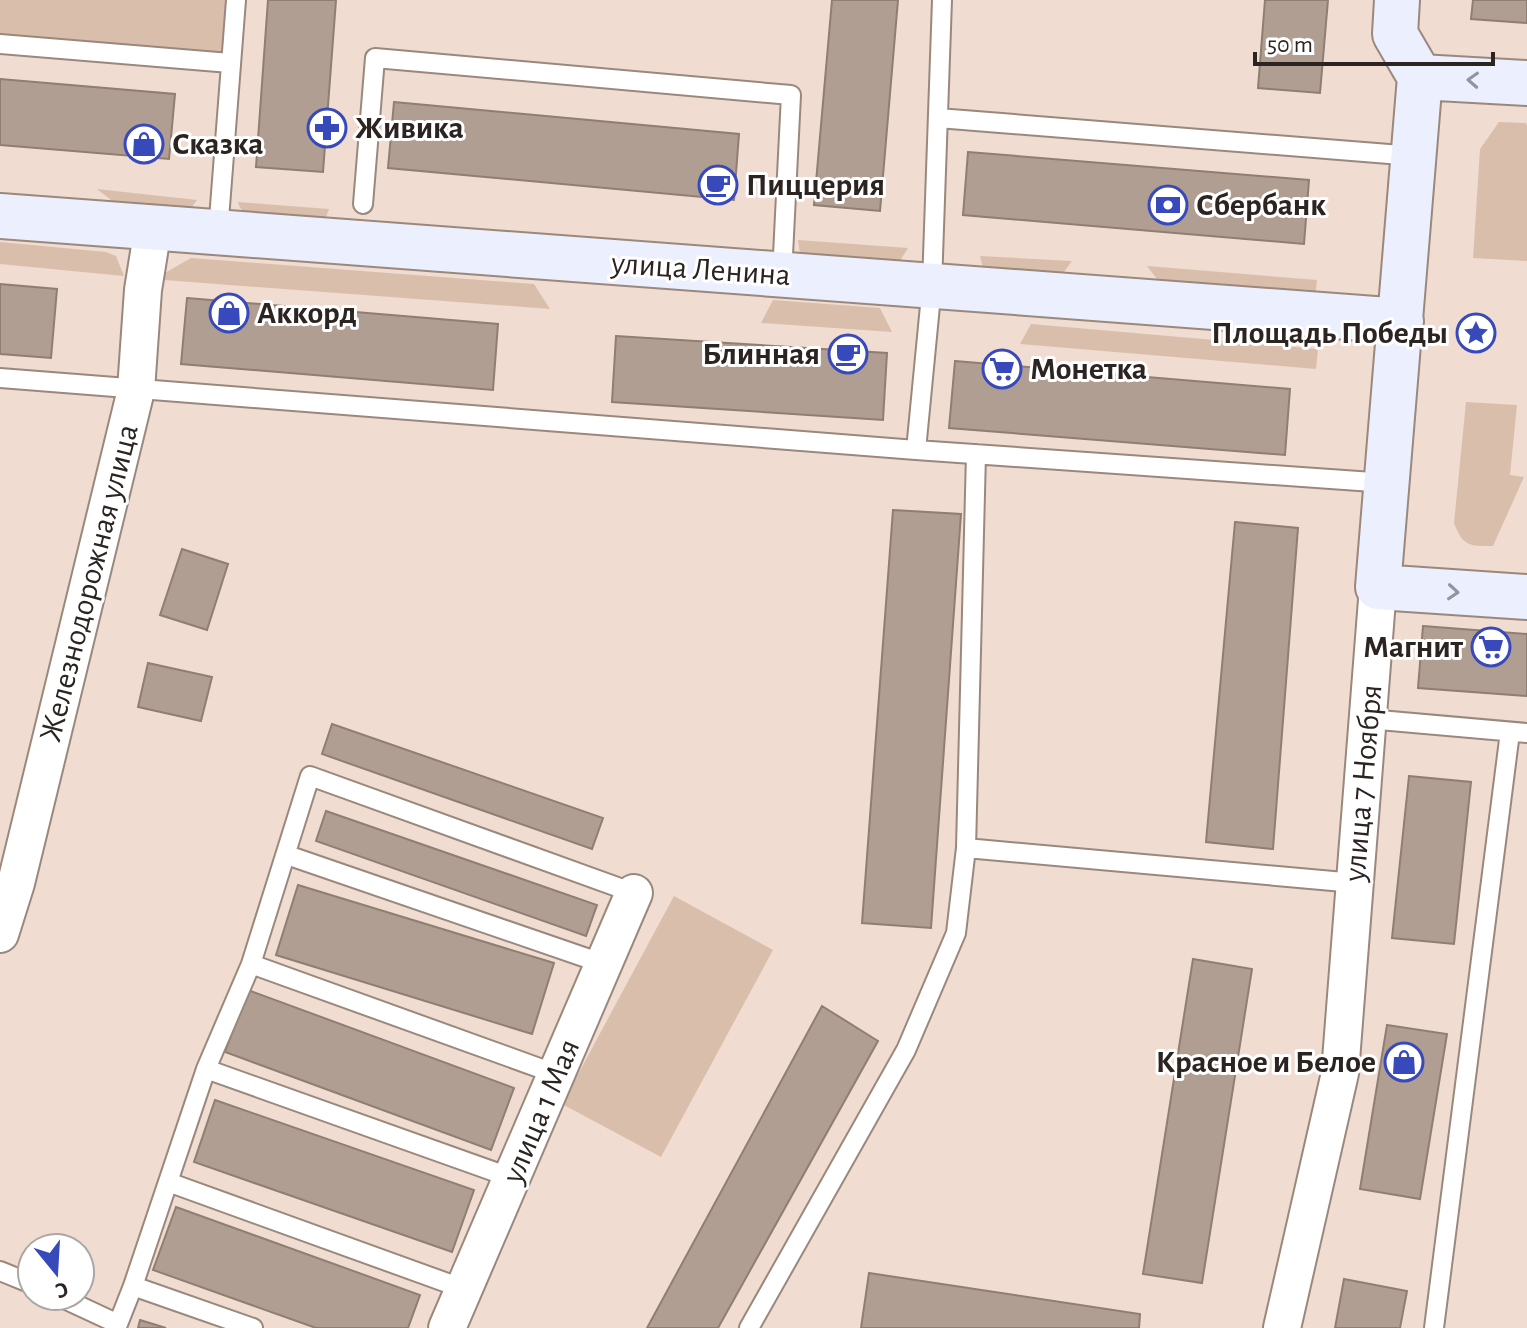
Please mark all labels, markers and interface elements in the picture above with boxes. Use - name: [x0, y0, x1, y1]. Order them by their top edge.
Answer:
- scale bar: [1255, 16, 1493, 66]
- text: 50 m: [1267, 33, 1313, 57]
- one-way arrow: [1466, 72, 1479, 89]
- pharmacy icon: Живика: [306, 107, 348, 149]
- place label: Живика: [355, 112, 464, 144]
- shop icon: Сказка: [123, 123, 165, 165]
- place label: Сказка: [172, 128, 263, 160]
- cafe icon: Пиццерия: [697, 164, 739, 206]
- place label: Пиццерия: [746, 169, 885, 201]
- bank icon: Сбербанк: [1147, 184, 1189, 226]
- place label: Сбербанк: [1196, 189, 1326, 221]
- street label: улица Ленина: [609, 247, 792, 291]
- shop icon: Аккорд: [208, 292, 250, 334]
- place label: Аккорд: [257, 297, 357, 329]
- place icon: Площадь Победы: [1455, 312, 1497, 354]
- place label: Площадь Победы: [1211, 317, 1448, 349]
- cafe icon: Блинная: [827, 333, 869, 375]
- place label: Блинная: [702, 338, 820, 370]
- supermarket icon: Монетка: [981, 348, 1023, 390]
- place label: Монетка: [1030, 353, 1147, 385]
- street label: Железнодорожная улица: [34, 421, 144, 745]
- one-way arrow: [1447, 583, 1460, 600]
- supermarket icon: Магнит: [1470, 626, 1512, 668]
- place label: Магнит: [1363, 631, 1463, 663]
- street label: улица 7 Ноября: [1338, 683, 1388, 884]
- street label: улица 1 Мая: [496, 1034, 586, 1189]
- shop icon: Красное и Белое: [1383, 1041, 1425, 1083]
- place label: Красное и Белое: [1156, 1046, 1376, 1078]
- north arrow: [16, 1232, 96, 1312]
- text: С: [53, 1278, 71, 1302]

